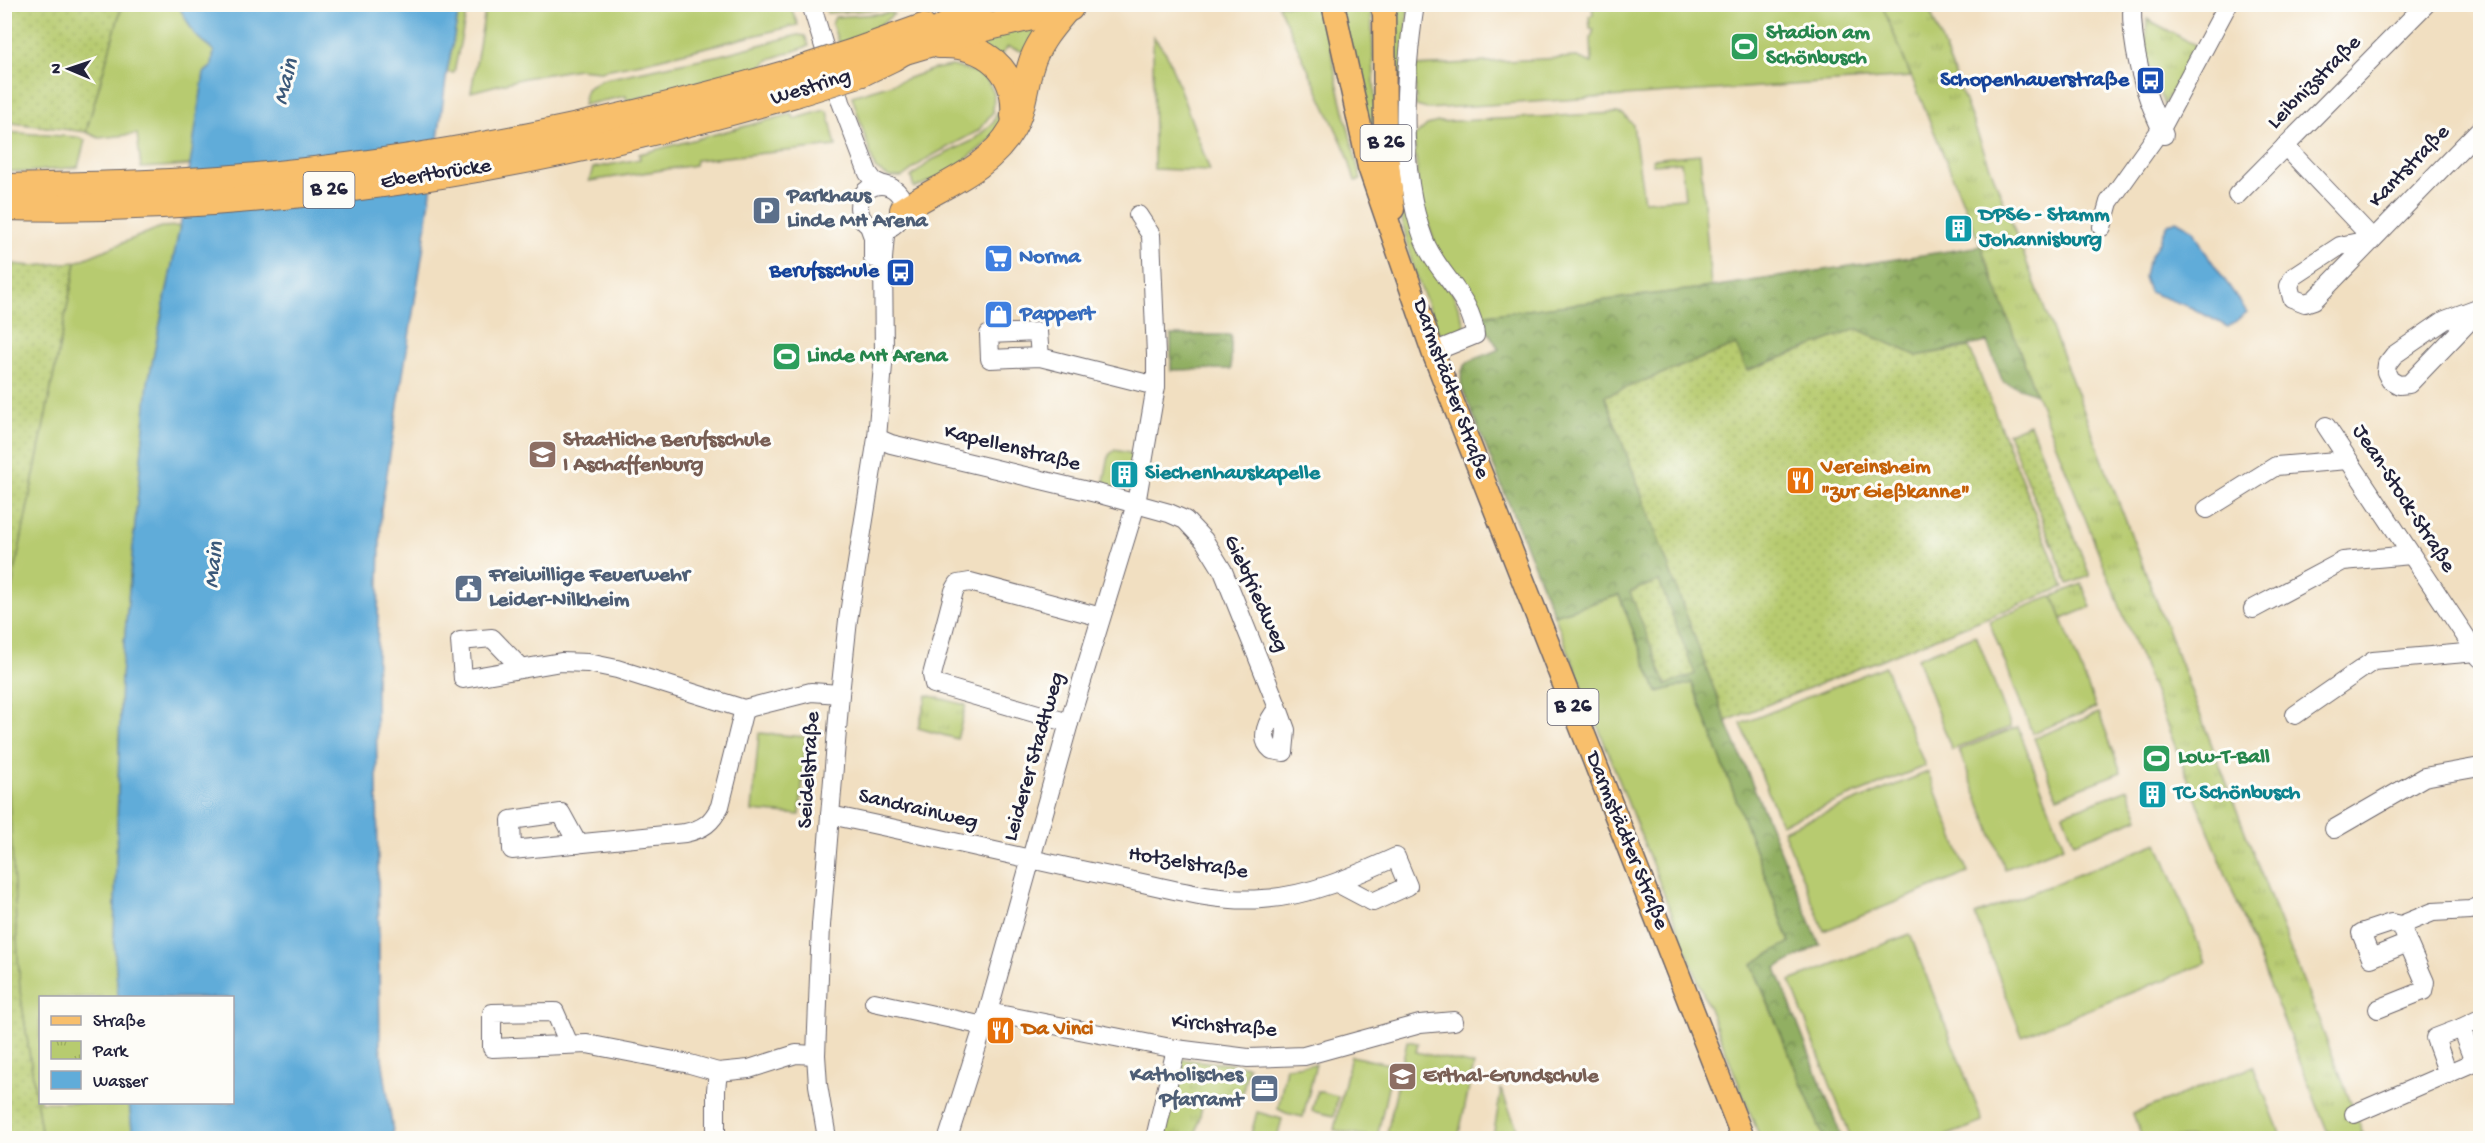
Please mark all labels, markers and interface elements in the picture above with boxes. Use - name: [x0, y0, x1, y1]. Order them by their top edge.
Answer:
- place label: Stadion am Schönbusch: [1766, 21, 1870, 72]
- street label: Leibnizstraße: [2262, 30, 2368, 136]
- sports icon: Stadion am Schönbusch: [1729, 31, 1761, 63]
- north arrow: [39, 39, 99, 99]
- water label: Main: [267, 55, 307, 108]
- text: N: [48, 62, 67, 74]
- street label: Westring: [768, 63, 854, 113]
- bus stop icon: Schopenhauerstraße: [2134, 65, 2166, 97]
- place label: Schopenhauerstraße: [1940, 68, 2130, 94]
- street label: Kantstraße: [2364, 120, 2456, 214]
- road number: B 26: [1360, 125, 1412, 161]
- street label: Ebertbrücke: [379, 153, 494, 197]
- road number: B 26: [304, 172, 354, 208]
- place label: Parkhaus Linde MH Arena: [786, 184, 929, 235]
- parking icon: Parkhaus Linde MH Arena: [750, 194, 782, 226]
- place label: DPSG - Stamm Johannisburg: [1977, 203, 2110, 254]
- building icon: DPSG - Stamm Johannisburg: [1942, 213, 1974, 245]
- supermarket icon: Norma: [982, 242, 1014, 274]
- place label: Norma: [1019, 245, 1082, 271]
- bus stop icon: Berufsschule: [884, 256, 916, 288]
- place label: Berufsschule: [769, 259, 880, 285]
- street label: Darmstädter Straße: [1405, 294, 1495, 483]
- shop icon: Pappert: [983, 299, 1015, 331]
- place label: Pappert: [1019, 302, 1096, 328]
- sports icon: Linde MH Arena: [770, 341, 802, 373]
- place label: Linde MH Arena: [807, 344, 949, 370]
- street label: Kapellenstraße: [941, 419, 1084, 479]
- street label: Jean-Stock-Straße: [2345, 420, 2461, 578]
- place label: Staatliche Berufsschule I Aschaffenburg: [563, 428, 771, 479]
- school or university icon: Staatliche Berufsschule I Aschaffenburg: [526, 438, 558, 470]
- place label: Vereinsheim "zur Gießkanne": [1820, 455, 1970, 506]
- building icon: Siechenhauskapelle: [1108, 458, 1140, 490]
- place label: Siechenhauskapelle: [1145, 461, 1321, 487]
- restaurant icon: Vereinsheim "zur Gießkanne": [1784, 465, 1816, 497]
- street label: Giebfriedweg: [1217, 531, 1293, 657]
- water label: Main: [198, 540, 232, 590]
- place label: Freiwillige Feuerwehr Leider-Nilkheim: [488, 563, 692, 614]
- public building icon: Freiwillige Feuerwehr Leider-Nilkheim: [452, 573, 484, 605]
- street label: Leiderer Stadtweg: [998, 669, 1072, 845]
- road number: B 26: [1548, 689, 1598, 725]
- street label: Seidelstraße: [793, 710, 827, 829]
- sports icon: Low-T-Ball: [2141, 742, 2173, 774]
- place label: Low-T-Ball: [2178, 745, 2270, 771]
- street label: Darmstädter Straße: [1578, 746, 1674, 934]
- building icon: TC Schönbusch: [2137, 778, 2169, 810]
- place label: TC Schönbusch: [2172, 781, 2300, 807]
- street label: Sandrainweg: [856, 784, 980, 836]
- street label: Hotzelstraße: [1126, 842, 1250, 886]
- legend: [39, 996, 234, 1104]
- street label: Kirchstraße: [1170, 1009, 1278, 1045]
- text: Straße: [93, 1012, 146, 1033]
- restaurant icon: Da Vinci: [985, 1014, 1017, 1046]
- place label: Da Vinci: [1020, 1017, 1094, 1043]
- text: Park: [92, 1042, 129, 1063]
- school or university icon: Erthal-Grundschule: [1386, 1061, 1418, 1093]
- place label: Katholisches Pfarramt: [1129, 1063, 1245, 1114]
- place label: Erthal-Grundschule: [1423, 1064, 1599, 1090]
- text: Wasser: [93, 1072, 149, 1093]
- office icon: Katholisches Pfarramt: [1248, 1073, 1280, 1105]

